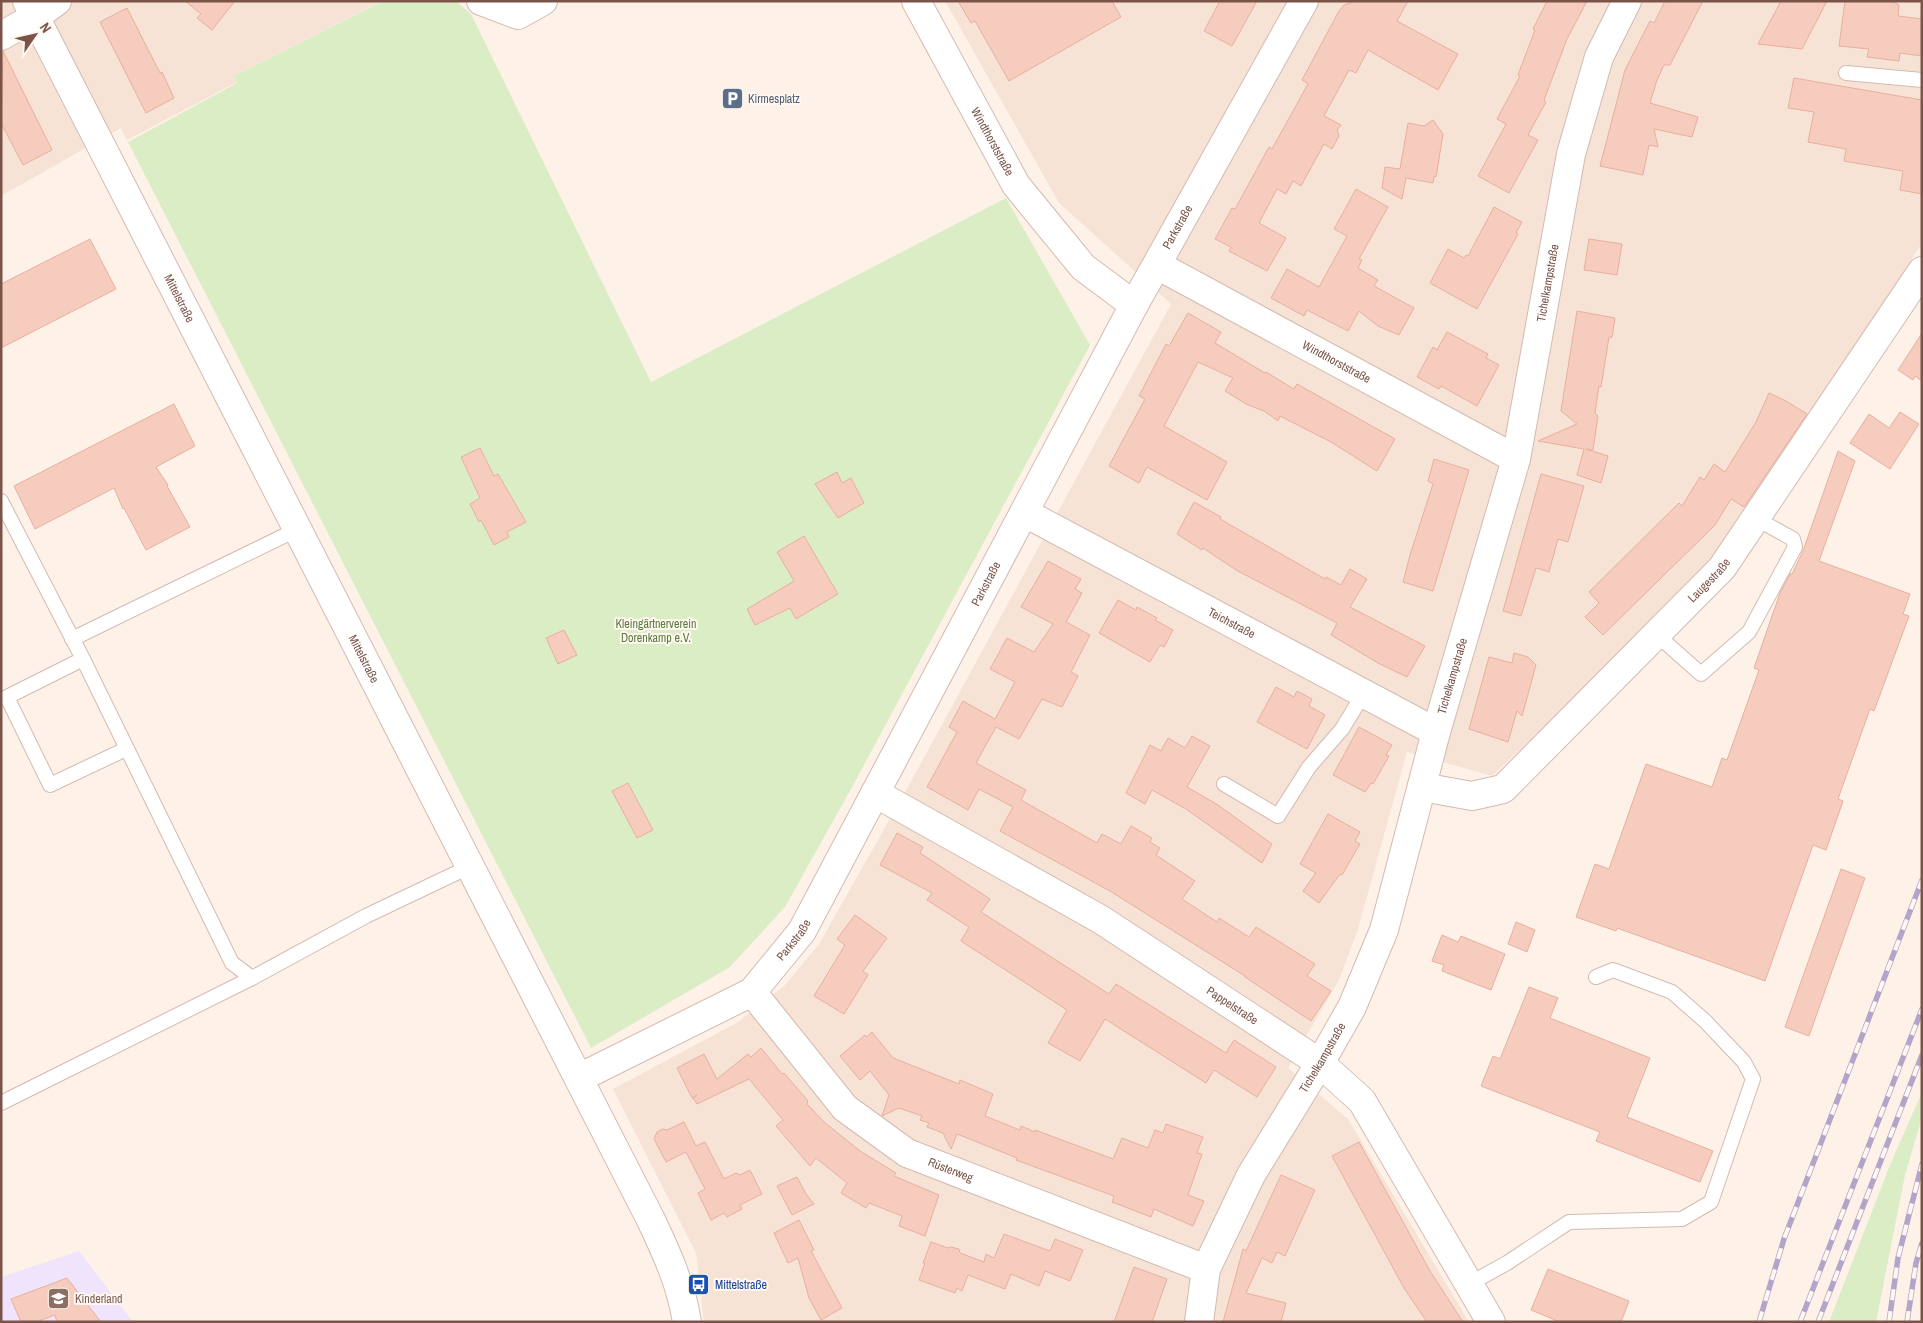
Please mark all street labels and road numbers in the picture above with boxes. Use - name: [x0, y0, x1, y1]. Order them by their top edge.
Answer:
- street label: Windthorststraße: [967, 105, 1017, 179]
- street label: Parkstraße: [1159, 202, 1196, 252]
- street label: Tichelkampstraße: [1533, 243, 1563, 323]
- street label: Mittelstraße: [160, 271, 198, 325]
- street label: Windthorststraße: [1299, 337, 1374, 387]
- street label: Laugestraße: [1684, 555, 1734, 606]
- street label: Parkstraße: [968, 559, 1004, 609]
- street label: Teichstraße: [1205, 604, 1258, 642]
- street label: Mittelstraße: [345, 632, 383, 686]
- street label: Tichelkampstraße: [1434, 636, 1471, 716]
- street label: Parkstraße: [773, 917, 815, 964]
- street label: Pappelstraße: [1203, 983, 1261, 1028]
- street label: Tichelkampstraße: [1296, 1020, 1349, 1096]
- street label: Rüsterweg: [926, 1154, 976, 1186]

